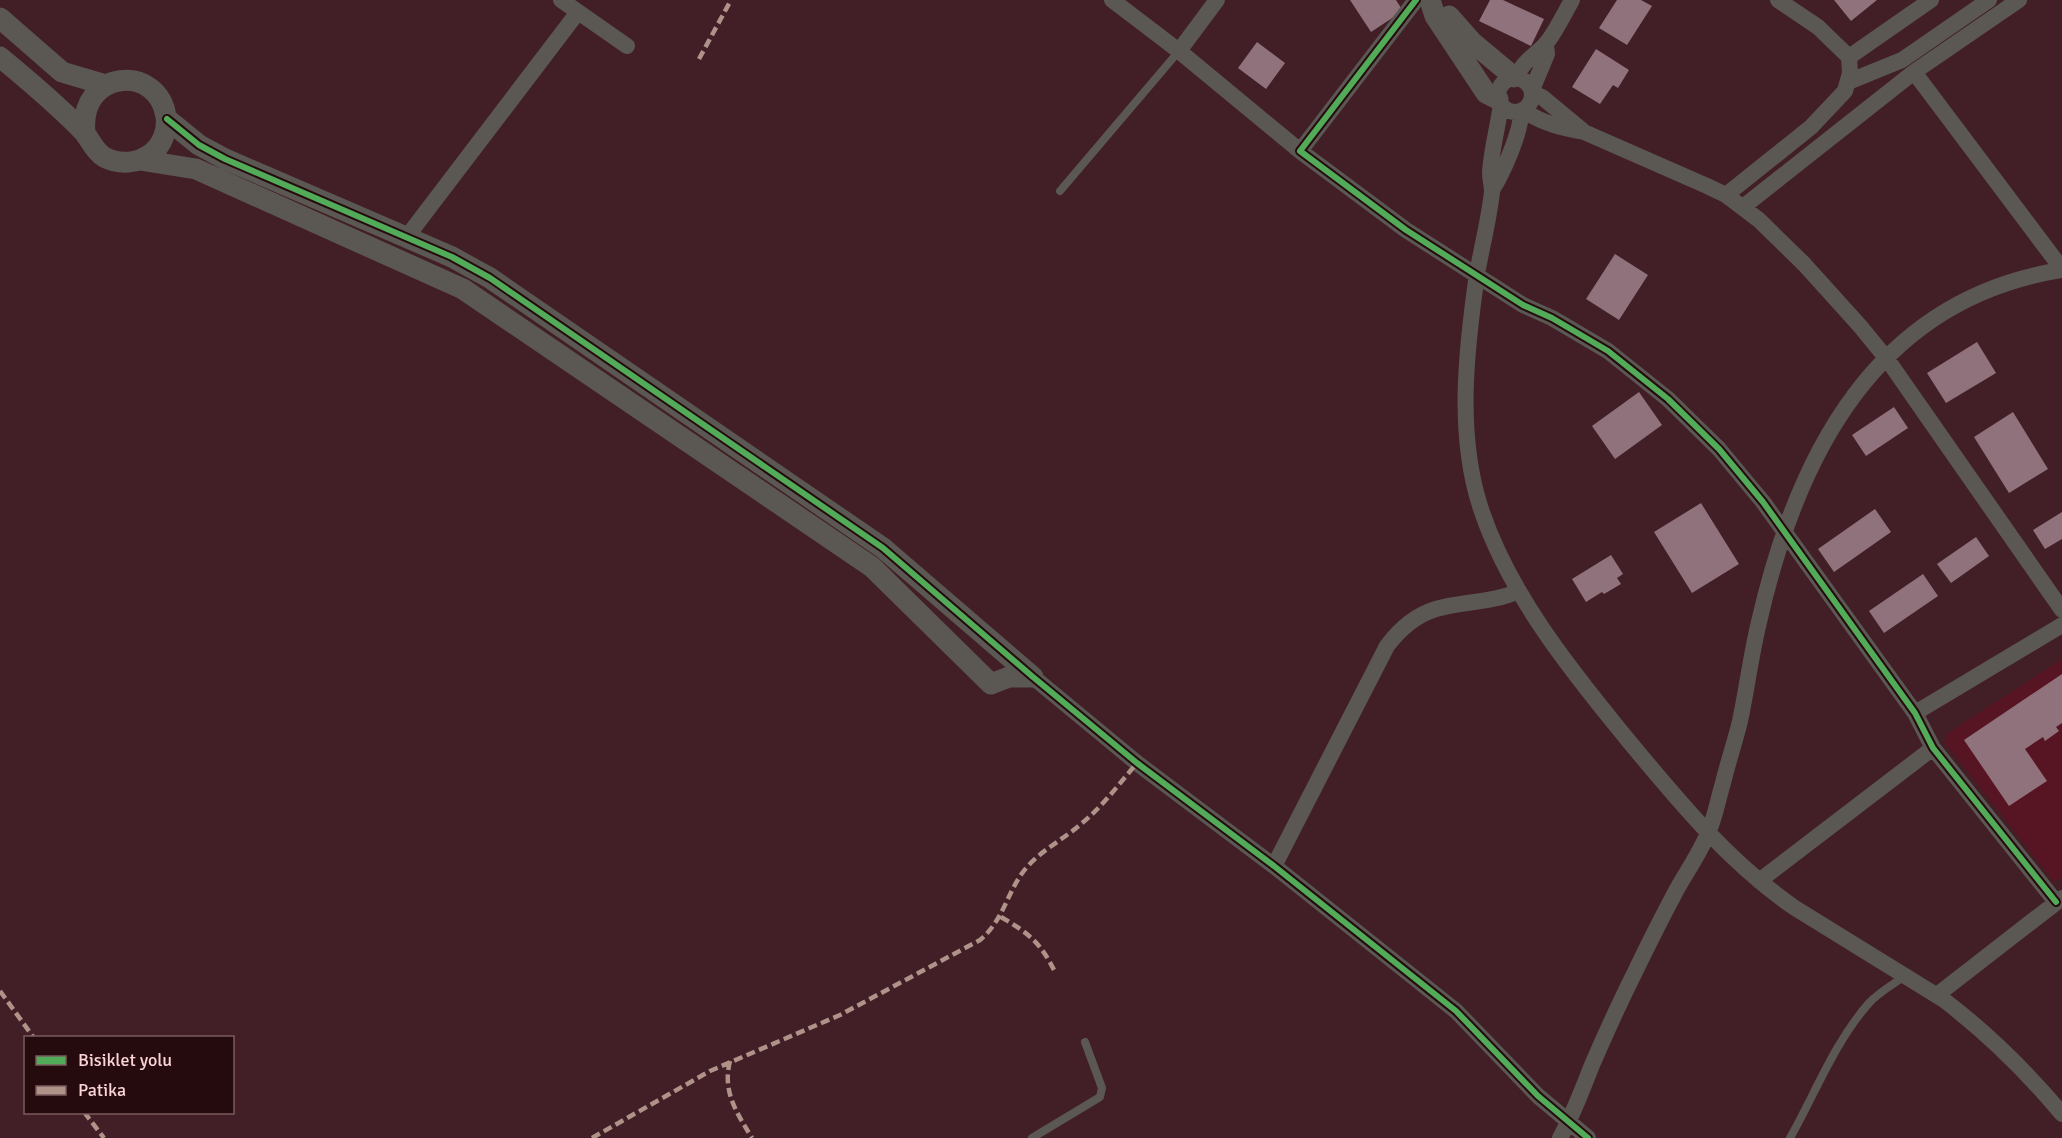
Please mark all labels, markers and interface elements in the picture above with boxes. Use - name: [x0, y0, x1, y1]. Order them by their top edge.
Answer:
- legend: [24, 1036, 234, 1114]
- text: Bisiklet yolu: [78, 1049, 172, 1071]
- text: Patika: [78, 1079, 126, 1101]

